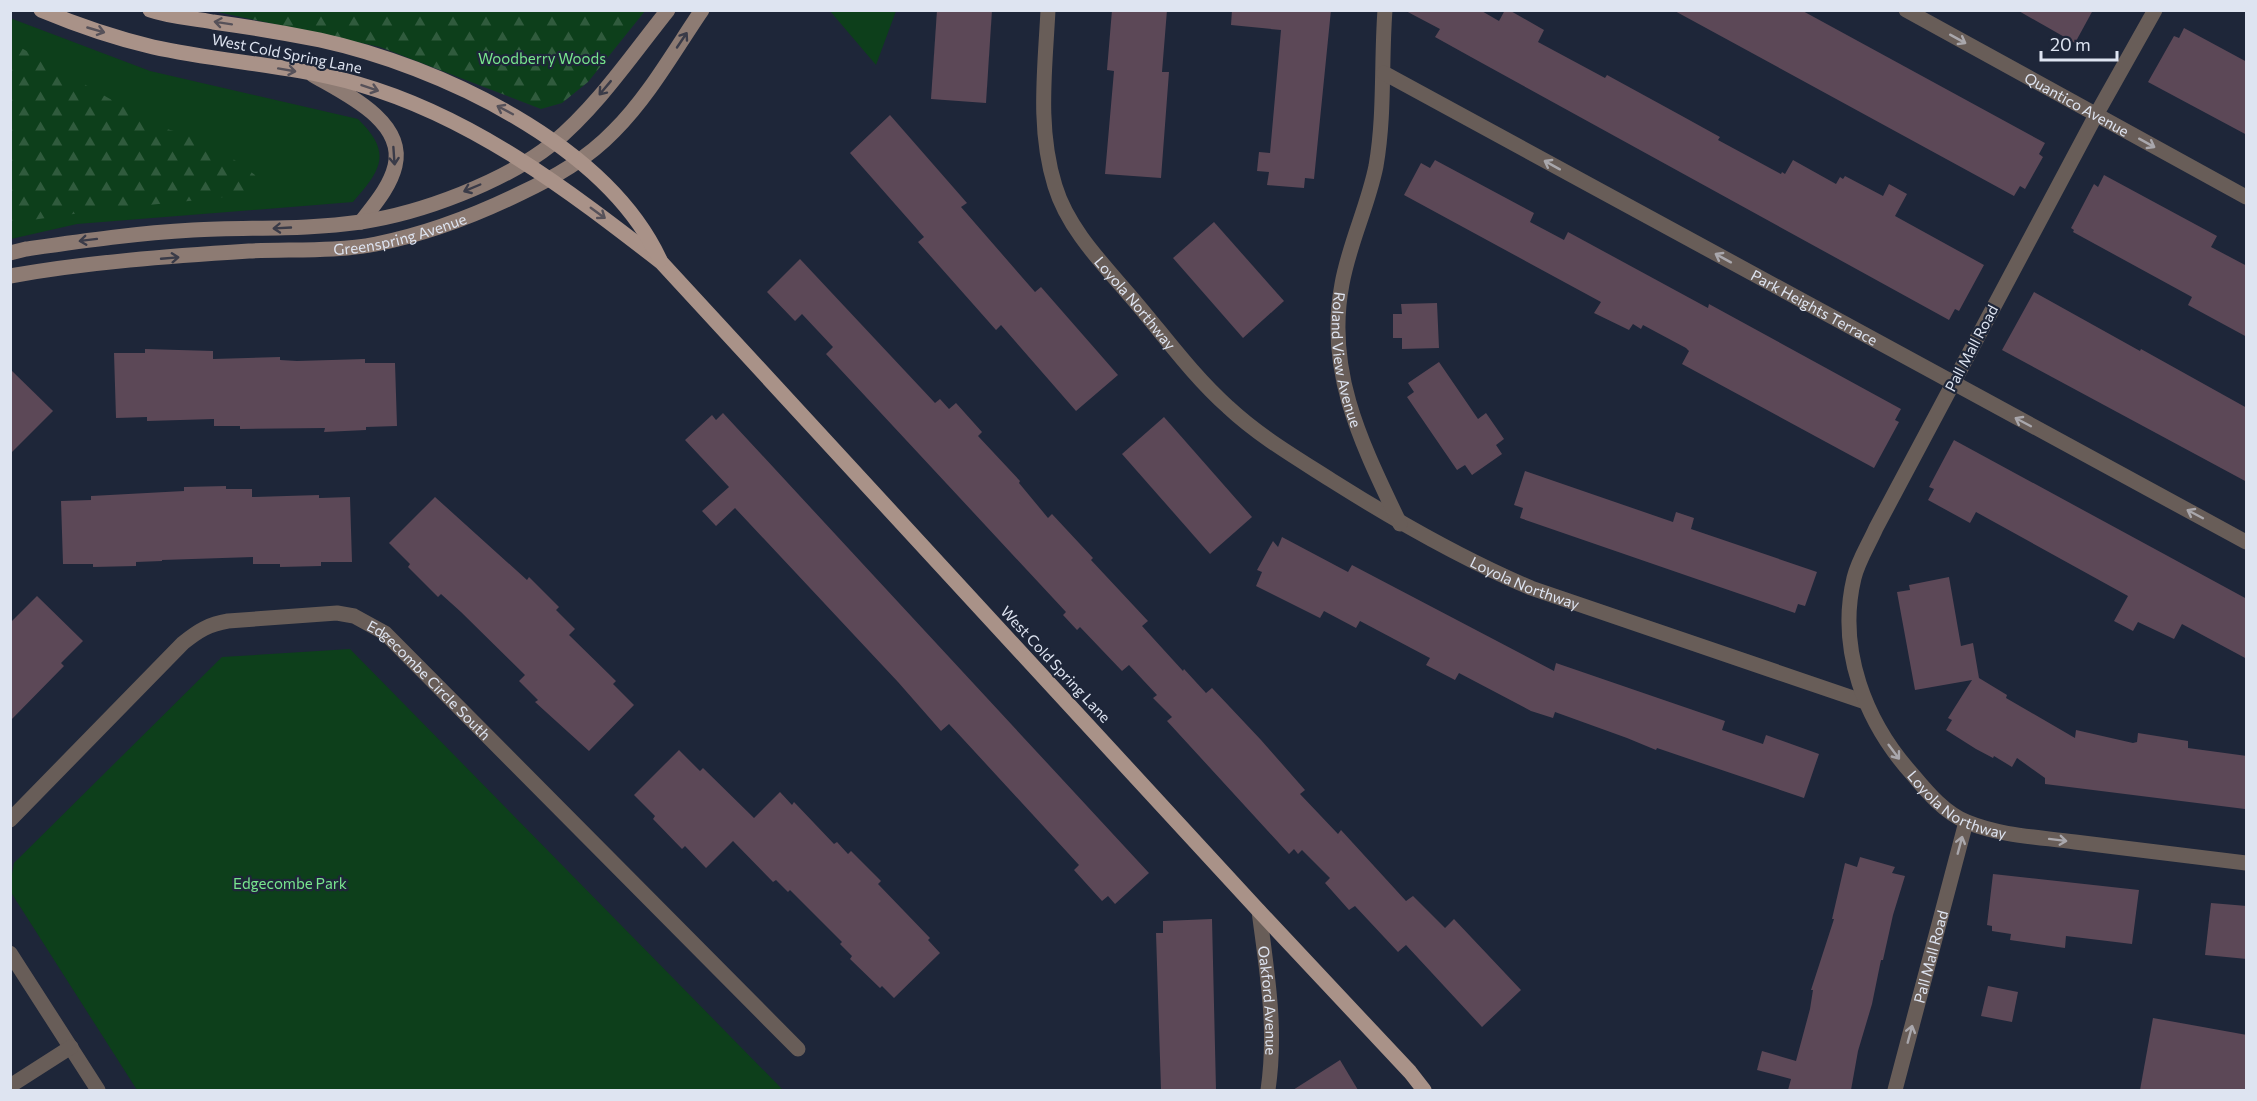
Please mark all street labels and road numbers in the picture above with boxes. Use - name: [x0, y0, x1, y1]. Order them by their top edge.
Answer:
- street label: West Cold Spring Lane: [210, 30, 364, 76]
- street label: Quantico Avenue: [2021, 68, 2132, 140]
- street label: Greenspring Avenue: [333, 209, 469, 258]
- street label: Loyola Northway: [1091, 253, 1180, 353]
- street label: Park Heights Terrace: [1748, 265, 1881, 349]
- street label: Roland View Avenue: [1329, 291, 1365, 430]
- street label: Pall Mall Road: [1941, 302, 2001, 394]
- street label: Loyola Northway: [1467, 552, 1582, 613]
- street label: West Cold Spring Lane: [997, 602, 1115, 726]
- street label: Edgecombe Circle South: [364, 616, 495, 743]
- street label: Loyola Northway: [1904, 767, 2008, 842]
- street label: Pall Mall Road: [1909, 908, 1951, 1005]
- street label: Oakford Avenue: [1255, 945, 1281, 1056]

